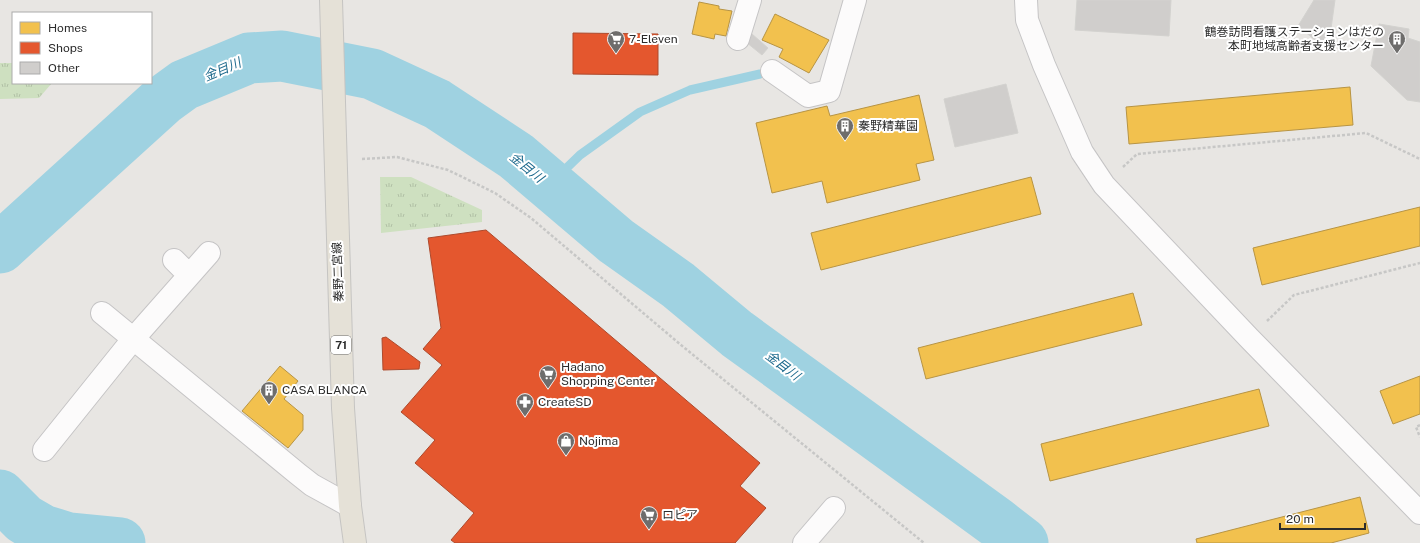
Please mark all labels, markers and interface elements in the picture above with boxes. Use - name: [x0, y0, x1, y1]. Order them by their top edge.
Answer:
- legend: [12, 12, 152, 84]
- text: Homes: [48, 21, 87, 35]
- place label: 鶴巻訪問看護ステーションはだの 本町地域高齢者支援センター: [1204, 25, 1384, 53]
- supermarket icon: 7-Eleven: [606, 29, 626, 54]
- building icon: 鶴巻訪問看護ステーションはだの 本町地域高齢者支援センター: [1387, 29, 1407, 54]
- place label: 7-Eleven: [629, 32, 678, 46]
- text: Shops: [48, 41, 83, 55]
- water label: 金目川: [201, 54, 245, 84]
- text: Other: [48, 61, 80, 75]
- building icon: 秦野精華園: [835, 116, 855, 141]
- place label: 秦野精華園: [858, 119, 918, 133]
- water label: 金目川: [507, 149, 548, 187]
- street label: 秦野二宮線: [330, 242, 346, 302]
- road number: 71: [331, 336, 351, 354]
- water label: 金目川: [763, 348, 804, 384]
- place label: Hadano Shopping Center: [561, 360, 655, 388]
- supermarket icon: Hadano Shopping Center: [538, 364, 558, 389]
- building icon: CASA BLANCA: [259, 380, 279, 405]
- place label: CASA BLANCA: [282, 383, 368, 397]
- pharmacy icon: CreateSD: [515, 392, 535, 417]
- place label: CreateSD: [538, 395, 592, 409]
- shop icon: Nojima: [556, 431, 576, 456]
- place label: Nojima: [579, 434, 618, 448]
- supermarket icon: ロピア: [639, 505, 659, 530]
- scale bar: [1280, 505, 1365, 531]
- place label: ロピア: [662, 508, 698, 522]
- text: 20 m: [1286, 512, 1314, 526]

